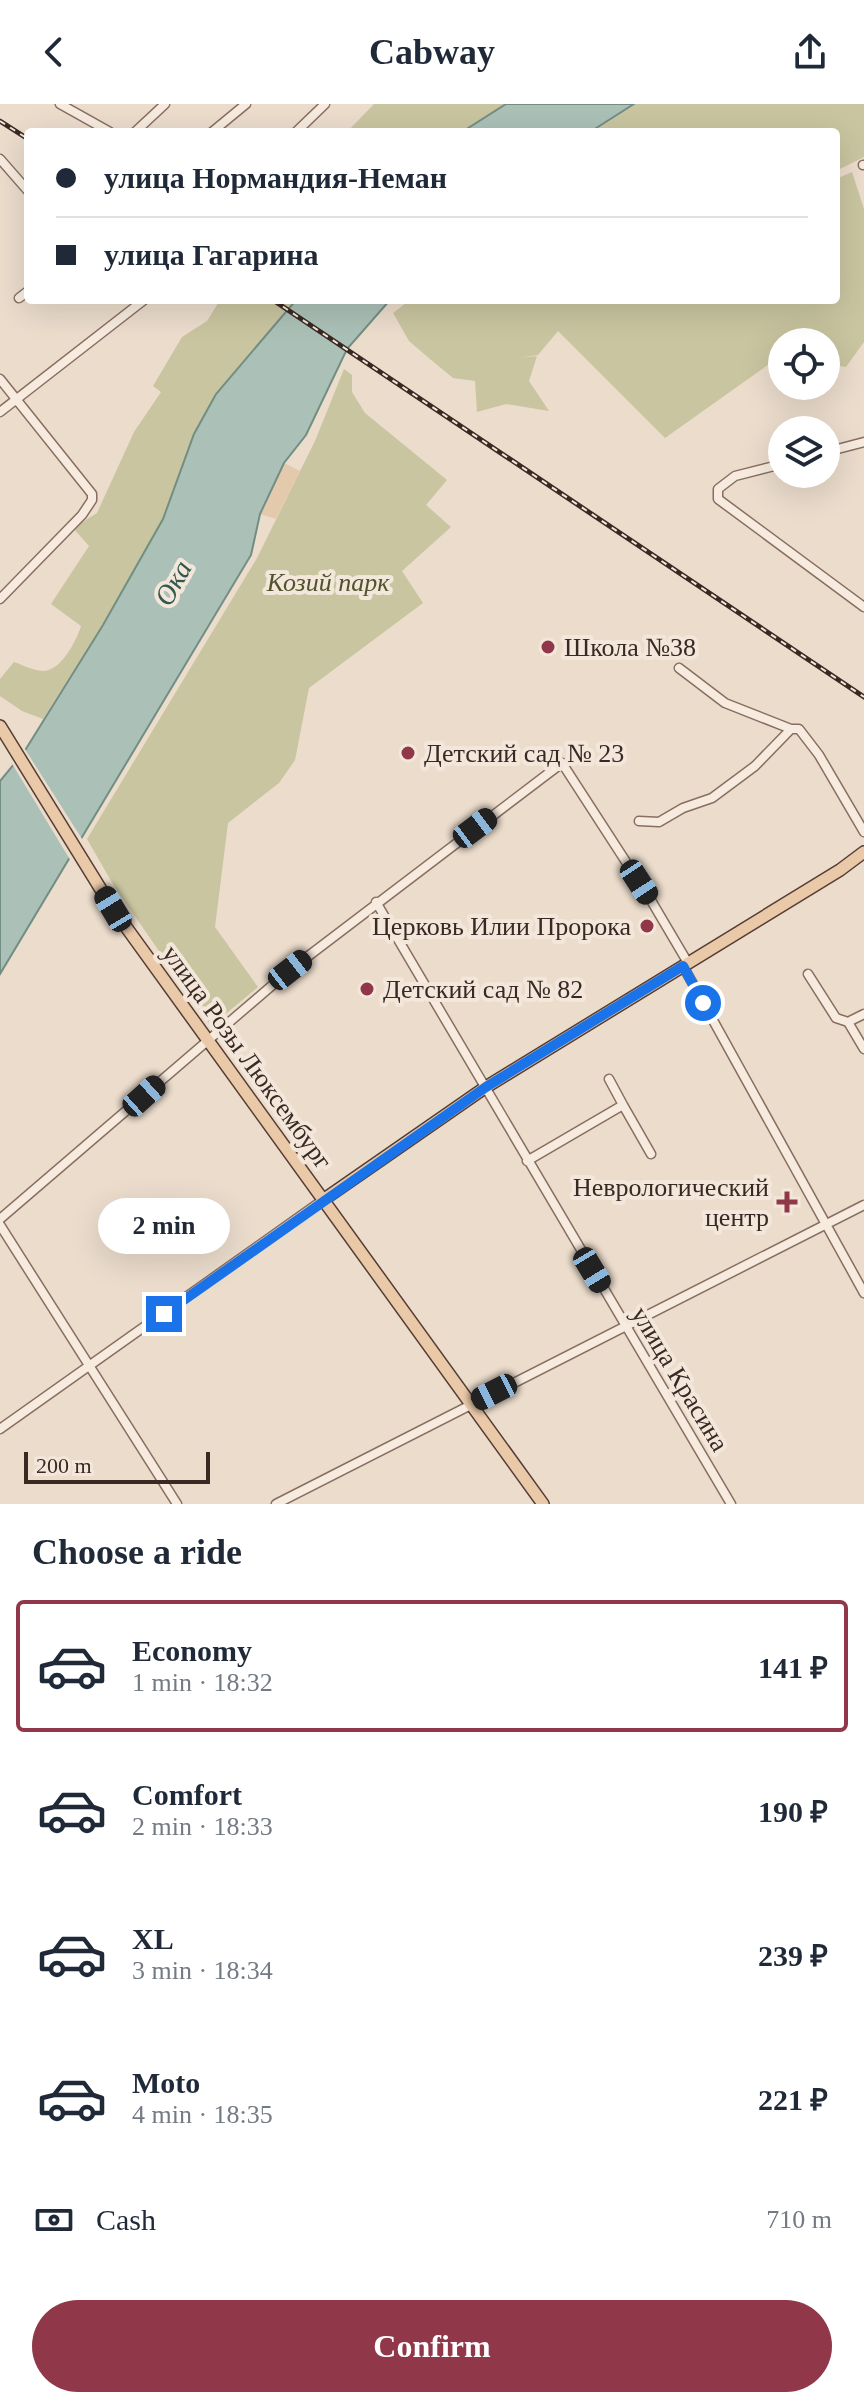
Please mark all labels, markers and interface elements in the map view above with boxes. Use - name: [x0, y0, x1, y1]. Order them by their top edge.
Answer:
- icon: back: [32, 30, 76, 74]
- icon: share: [788, 30, 832, 74]
- text: Cabway: [369, 32, 495, 72]
- text: улица Нормандия-Неман: [104, 161, 447, 194]
- text: улица Гагарина: [104, 238, 318, 271]
- map controls: [768, 328, 840, 488]
- button: locate: [768, 328, 840, 400]
- button: layers: [768, 416, 840, 488]
- water label: Ока: [148, 555, 198, 611]
- park label: Козий парк: [266, 568, 390, 597]
- place label: Школа №38: [564, 633, 696, 662]
- marker: Школа №38: [539, 638, 557, 656]
- place label: Детский сад № 23: [424, 739, 624, 768]
- marker: Детский сад № 23: [399, 744, 417, 762]
- car: [449, 804, 501, 852]
- car: [616, 855, 662, 909]
- car: [90, 882, 136, 936]
- place label: Церковь Илии Пророка: [372, 912, 631, 941]
- marker: Церковь Илии Пророка: [638, 917, 656, 935]
- street label: улица Розы Люксембург: [156, 939, 338, 1175]
- car: [264, 946, 316, 994]
- place label: Детский сад № 82: [383, 975, 583, 1004]
- marker: Детский сад № 82: [358, 980, 376, 998]
- route start: [685, 985, 721, 1021]
- car: [118, 1071, 170, 1121]
- place label: Неврологический центр: [573, 1173, 769, 1232]
- marker: Неврологический центр: [776, 1191, 798, 1213]
- callout: 2 min: [98, 1198, 230, 1254]
- text: 2 min: [133, 1211, 195, 1240]
- car: [569, 1243, 615, 1297]
- route end: [146, 1296, 182, 1332]
- street label: улица Красина: [625, 1301, 735, 1457]
- car: [467, 1370, 521, 1414]
- scale bar: [24, 1448, 210, 1484]
- text: 200 m: [36, 1453, 92, 1478]
- text: Choose a ride: [32, 1532, 242, 1572]
- icon: car: [36, 1630, 108, 1702]
- text: Economy: [132, 1634, 252, 1667]
- text: 141 ₽: [758, 1651, 828, 1684]
- text: 1 min · 18:32: [132, 1668, 273, 1697]
- icon: car: [36, 1774, 108, 1846]
- text: Comfort: [132, 1778, 242, 1811]
- text: 190 ₽: [758, 1795, 828, 1828]
- text: 2 min · 18:33: [132, 1812, 273, 1841]
- icon: car: [36, 1918, 108, 1990]
- text: XL: [132, 1922, 174, 1955]
- text: 239 ₽: [758, 1939, 828, 1972]
- text: 3 min · 18:34: [132, 1956, 273, 1985]
- icon: car: [36, 2062, 108, 2134]
- text: Moto: [132, 2066, 200, 2099]
- text: 221 ₽: [758, 2083, 828, 2116]
- text: 4 min · 18:35: [132, 2100, 273, 2129]
- icon: cash: [32, 2198, 76, 2242]
- text: Cash: [96, 2203, 156, 2236]
- text: 710 m: [766, 2205, 832, 2234]
- button: Confirm: [32, 2300, 832, 2392]

